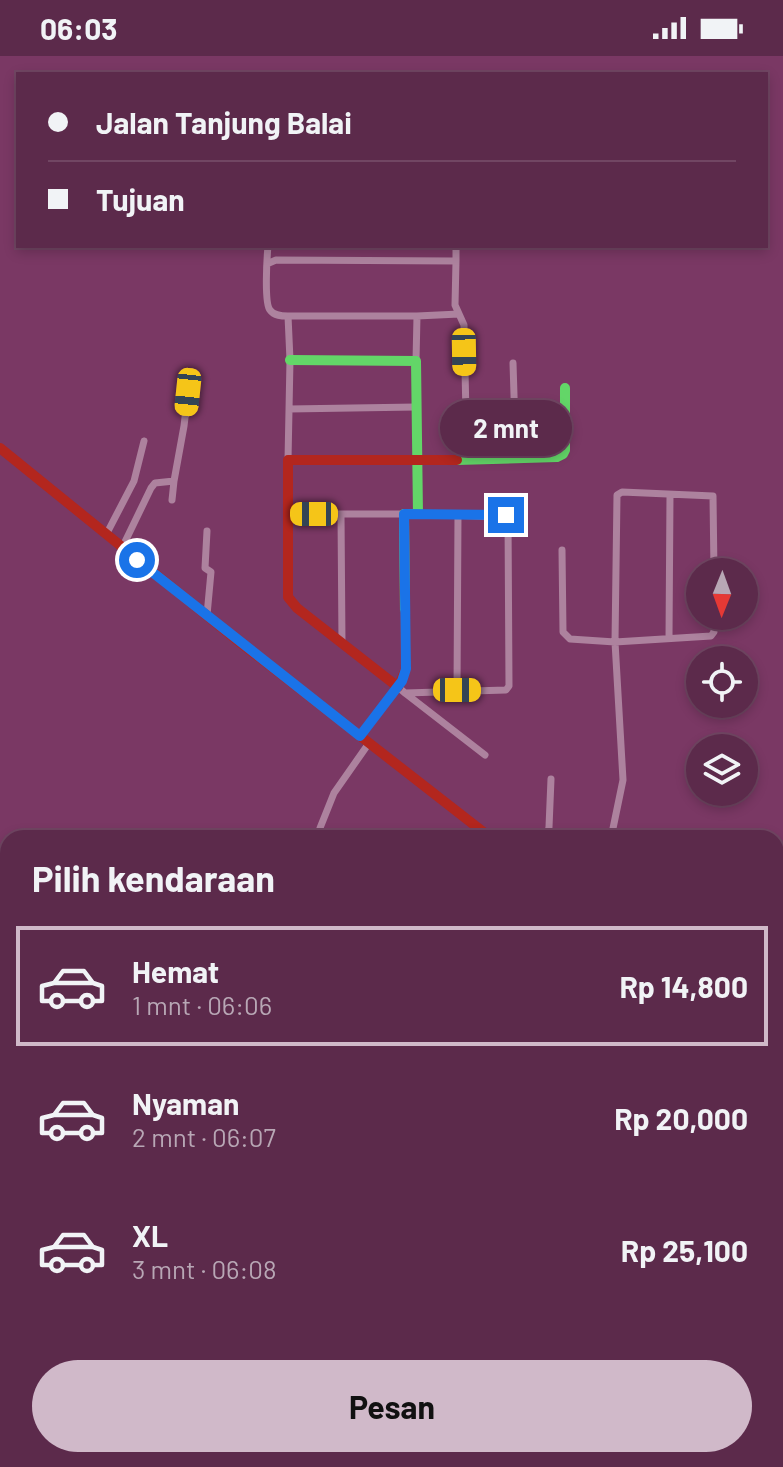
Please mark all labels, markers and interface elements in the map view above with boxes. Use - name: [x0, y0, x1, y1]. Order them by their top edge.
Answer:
- text: 06:03: [40, 10, 117, 46]
- text: Jalan Tanjung Balai: [96, 104, 352, 140]
- text: Tujuan: [96, 181, 185, 217]
- car: [452, 328, 476, 376]
- car: [174, 367, 202, 417]
- callout: 2 mnt: [440, 399, 572, 455]
- text: 2 mnt: [473, 412, 539, 443]
- route end: [488, 497, 524, 533]
- car: [290, 502, 338, 526]
- route start: [119, 542, 155, 578]
- north arrow: [686, 558, 758, 630]
- map controls: [686, 558, 758, 806]
- button: locate: [686, 646, 758, 718]
- car: [433, 678, 481, 702]
- button: layers: [686, 734, 758, 806]
- text: Pilih kendaraan: [32, 856, 275, 899]
- icon: car: [36, 950, 108, 1022]
- text: Hemat: [132, 953, 219, 989]
- text: Rp 14,800: [619, 968, 748, 1004]
- text: 1 mnt · 06:06: [132, 989, 272, 1020]
- icon: car: [36, 1082, 108, 1154]
- text: Nyaman: [132, 1085, 239, 1121]
- text: Rp 20,000: [614, 1100, 748, 1136]
- text: 2 mnt · 06:07: [132, 1121, 276, 1152]
- icon: car: [36, 1214, 108, 1286]
- text: XL: [132, 1217, 168, 1253]
- text: Rp 25,100: [621, 1232, 748, 1268]
- text: 3 mnt · 06:08: [132, 1253, 277, 1284]
- button: Pesan: [32, 1360, 752, 1452]

